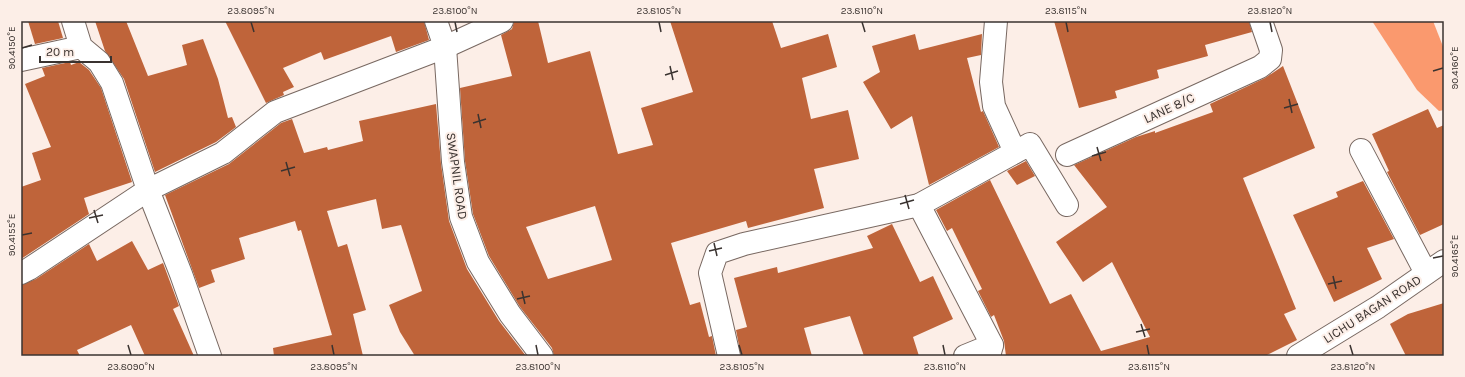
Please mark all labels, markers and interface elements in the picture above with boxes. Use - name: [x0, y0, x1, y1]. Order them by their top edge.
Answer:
- text: 23.8095°N: [227, 5, 275, 17]
- text: 23.8100°N: [432, 5, 478, 17]
- text: 23.8105°N: [637, 5, 681, 17]
- text: 23.8110°N: [841, 5, 883, 17]
- text: 23.8115°N: [1045, 5, 1087, 17]
- text: 23.8120°N: [1248, 5, 1292, 17]
- text: 90.4150°E: [6, 26, 18, 70]
- scale bar: [40, 38, 111, 64]
- text: 20 m: [46, 45, 74, 59]
- text: 90.4160°E: [1449, 46, 1461, 90]
- street label: LANE 8/C: [1141, 90, 1197, 126]
- street label: SWAPNIL ROAD: [443, 131, 471, 221]
- text: 90.4155°E: [6, 214, 18, 256]
- text: 90.4165°E: [1449, 235, 1461, 277]
- street label: LICHU BAGAN ROAD: [1320, 272, 1424, 346]
- text: 23.8090°N: [107, 361, 155, 373]
- text: 23.8095°N: [310, 361, 358, 373]
- text: 23.8100°N: [515, 361, 561, 373]
- text: 23.8105°N: [720, 361, 764, 373]
- text: 23.8110°N: [924, 361, 966, 373]
- text: 23.8115°N: [1128, 361, 1170, 373]
- text: 23.8120°N: [1331, 361, 1375, 373]

